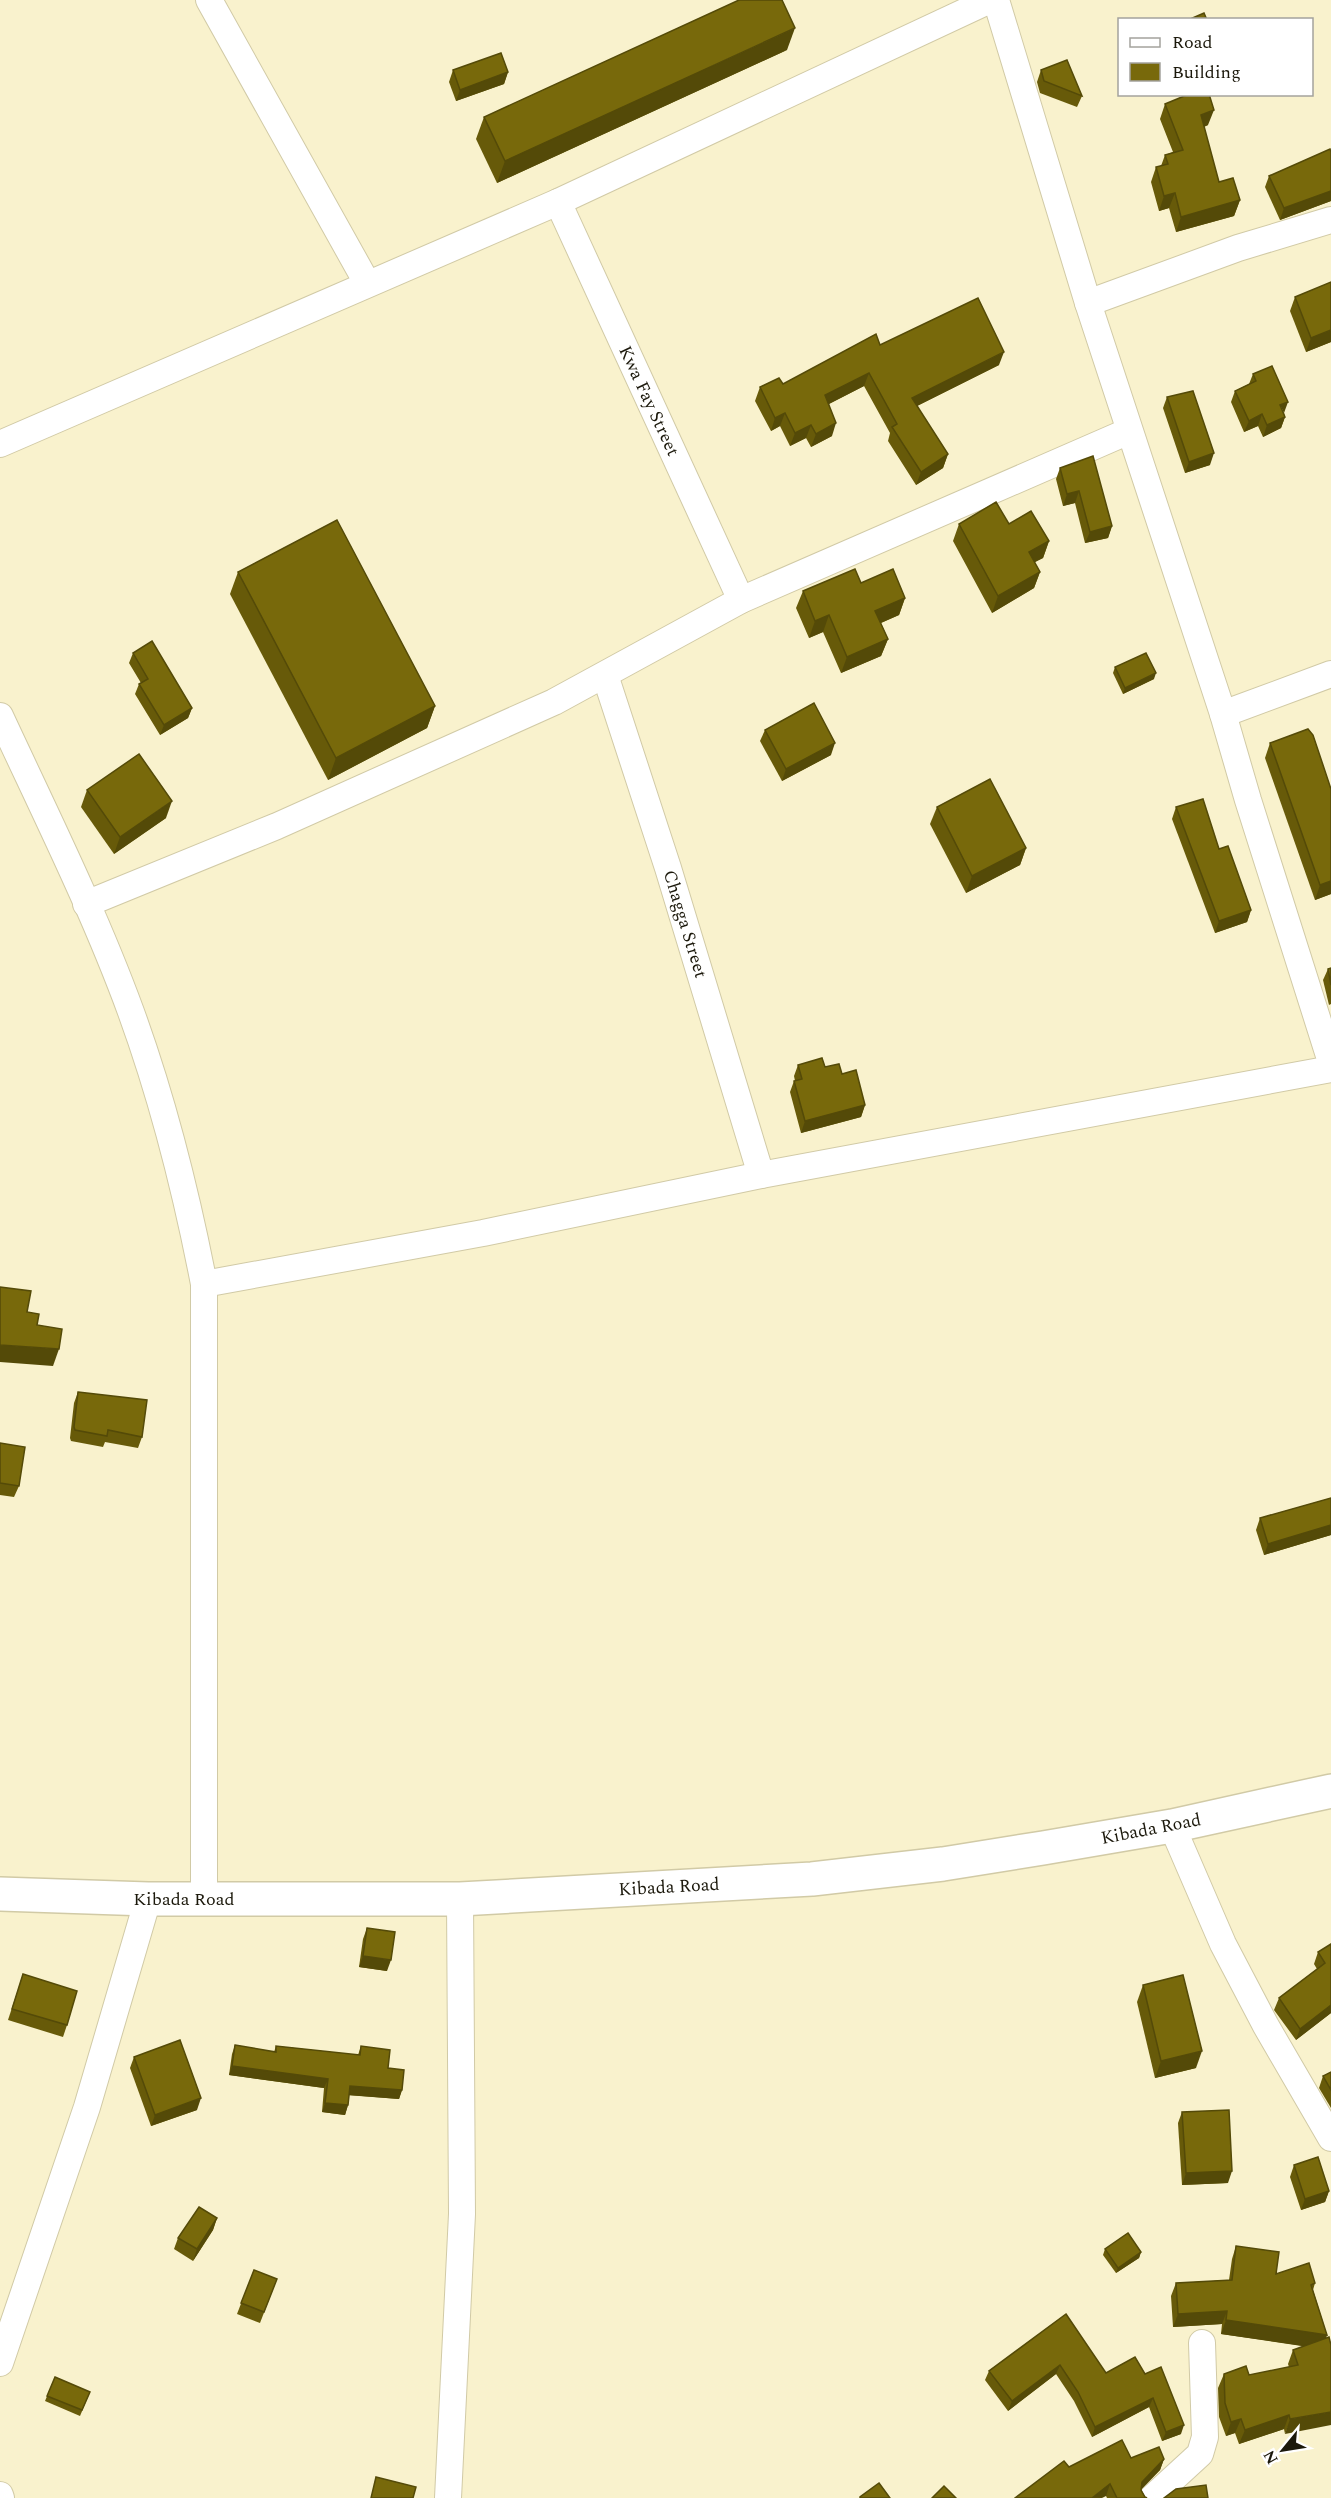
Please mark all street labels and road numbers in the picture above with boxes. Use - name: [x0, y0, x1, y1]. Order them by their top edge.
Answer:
- street label: Kwa Fay Street: [612, 341, 686, 461]
- street label: Chagga Street: [656, 867, 714, 981]
- street label: Kibada Road: [1099, 1806, 1203, 1852]
- street label: Kibada Road: [618, 1871, 720, 1903]
- street label: Kibada Road: [133, 1886, 235, 1913]

